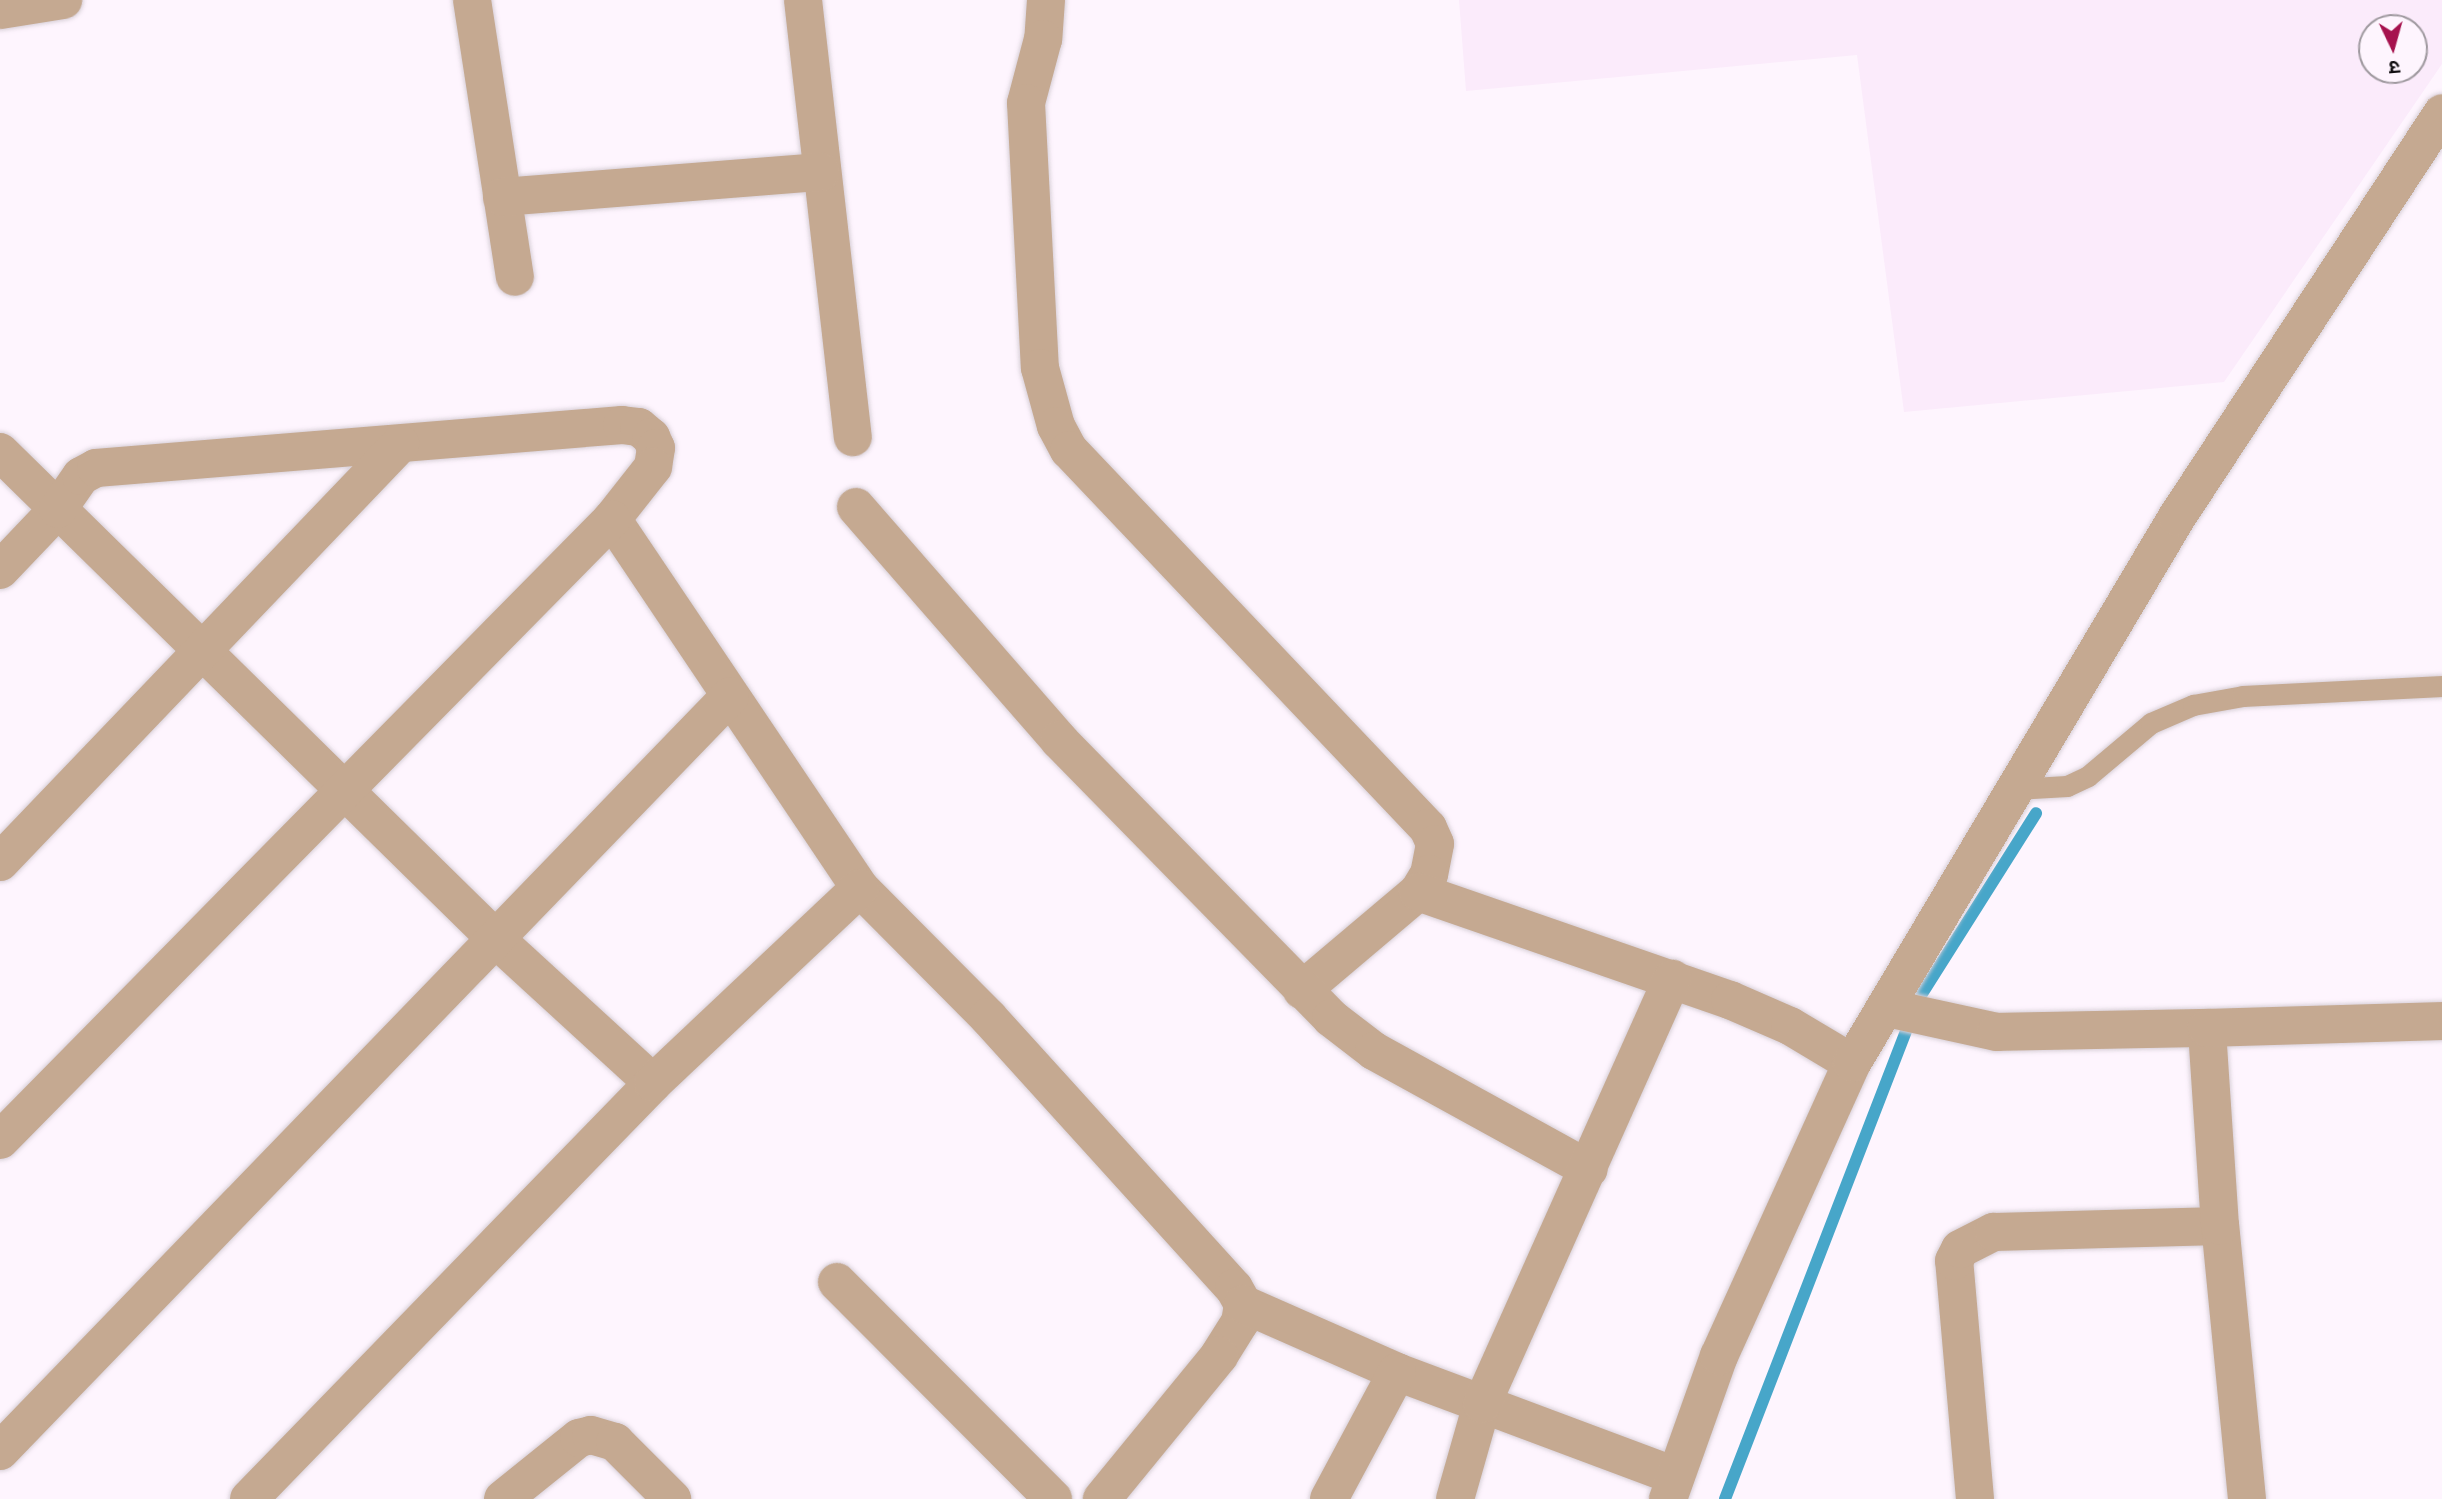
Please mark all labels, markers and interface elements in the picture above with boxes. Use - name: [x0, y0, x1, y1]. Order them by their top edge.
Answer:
- north arrow: [2358, 14, 2428, 84]
- text: उ: [2388, 56, 2401, 79]

